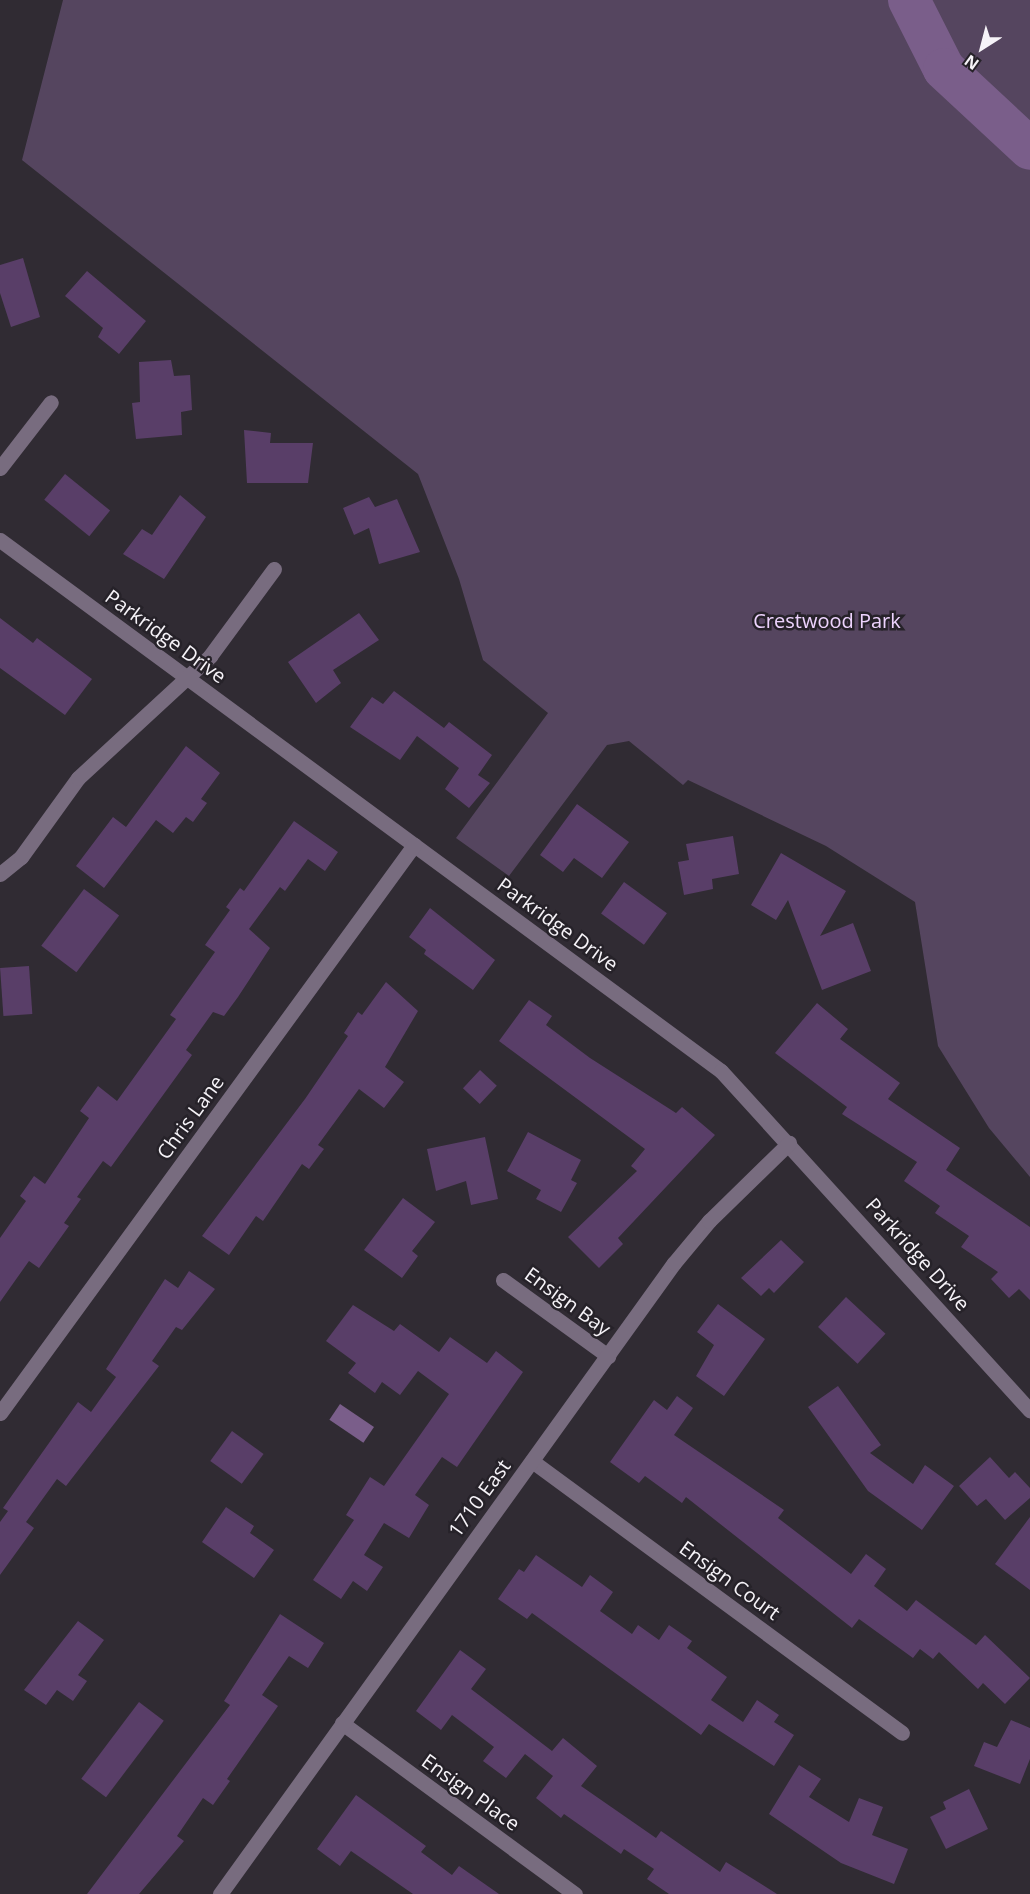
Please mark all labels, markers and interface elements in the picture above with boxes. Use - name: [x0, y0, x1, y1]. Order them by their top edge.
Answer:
- north arrow: [952, 18, 1012, 78]
- text: N: [960, 50, 983, 75]
- street label: Parkridge Drive: [101, 584, 231, 688]
- park label: Crestwood Park: [753, 608, 901, 632]
- street label: Parkridge Drive: [493, 872, 623, 976]
- street label: Chris Lane: [152, 1070, 228, 1164]
- street label: Parkridge Drive: [861, 1193, 975, 1315]
- street label: Ensign Bay: [520, 1262, 616, 1340]
- street label: 1710 East: [443, 1455, 515, 1541]
- street label: Ensign Court: [675, 1535, 785, 1625]
- street label: Ensign Place: [417, 1748, 525, 1836]

